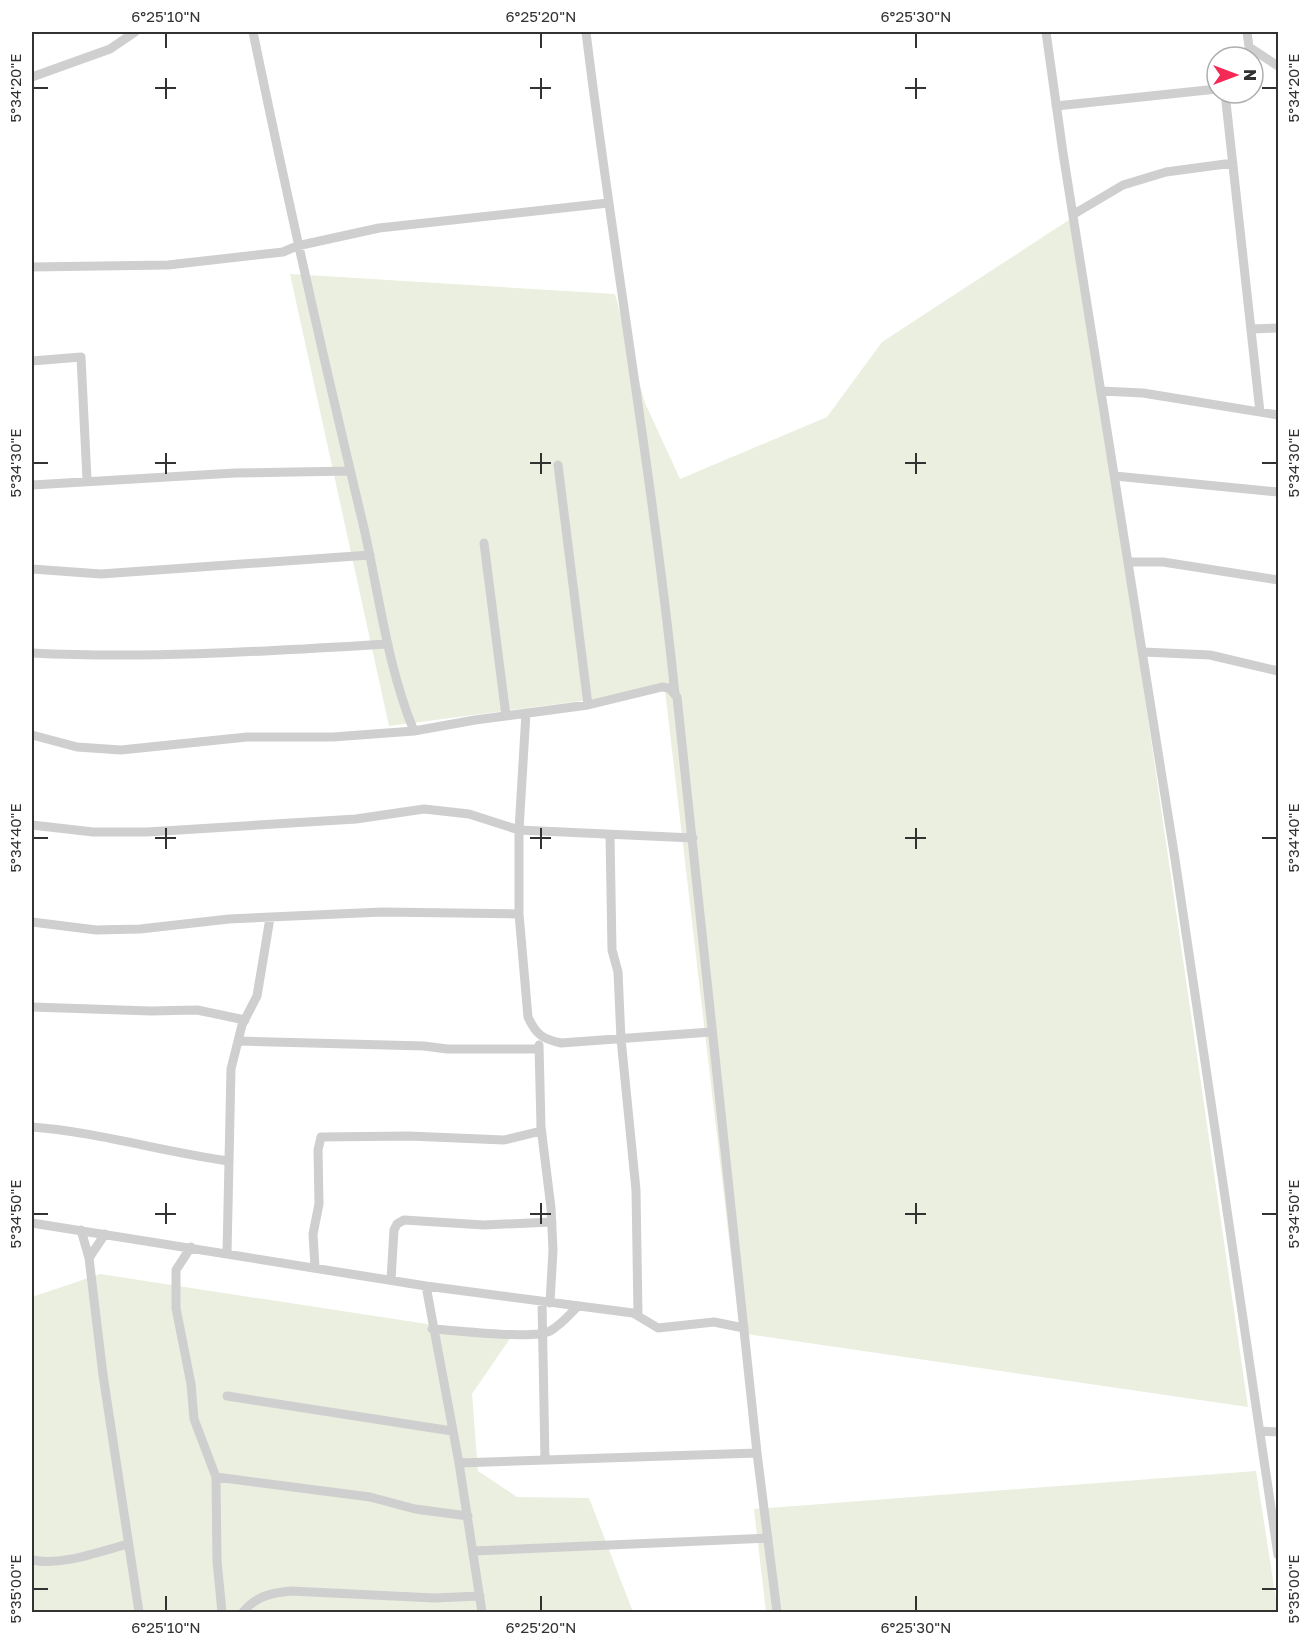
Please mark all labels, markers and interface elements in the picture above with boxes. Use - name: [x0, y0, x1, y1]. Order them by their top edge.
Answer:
- text: 6°25'10"N: [131, 7, 201, 25]
- text: 6°25'20"N: [506, 7, 576, 25]
- text: 6°25'30"N: [881, 7, 951, 25]
- north arrow: [1205, 45, 1265, 105]
- text: 5°34'20"E: [6, 54, 24, 122]
- text: 5°34'20"E: [1284, 54, 1302, 122]
- text: N: [1240, 69, 1260, 81]
- text: 5°34'30"E: [6, 429, 24, 497]
- text: 5°34'30"E: [1284, 429, 1302, 497]
- text: 5°34'40"E: [6, 803, 24, 873]
- text: 5°34'40"E: [1284, 803, 1302, 873]
- text: 5°34'50"E: [6, 1180, 24, 1248]
- text: 5°34'50"E: [1284, 1180, 1302, 1248]
- text: 5°35'00"E: [6, 1555, 24, 1623]
- text: 5°35'00"E: [1284, 1555, 1302, 1623]
- text: 6°25'10"N: [131, 1618, 201, 1636]
- text: 6°25'20"N: [506, 1618, 576, 1636]
- text: 6°25'30"N: [881, 1618, 951, 1636]

